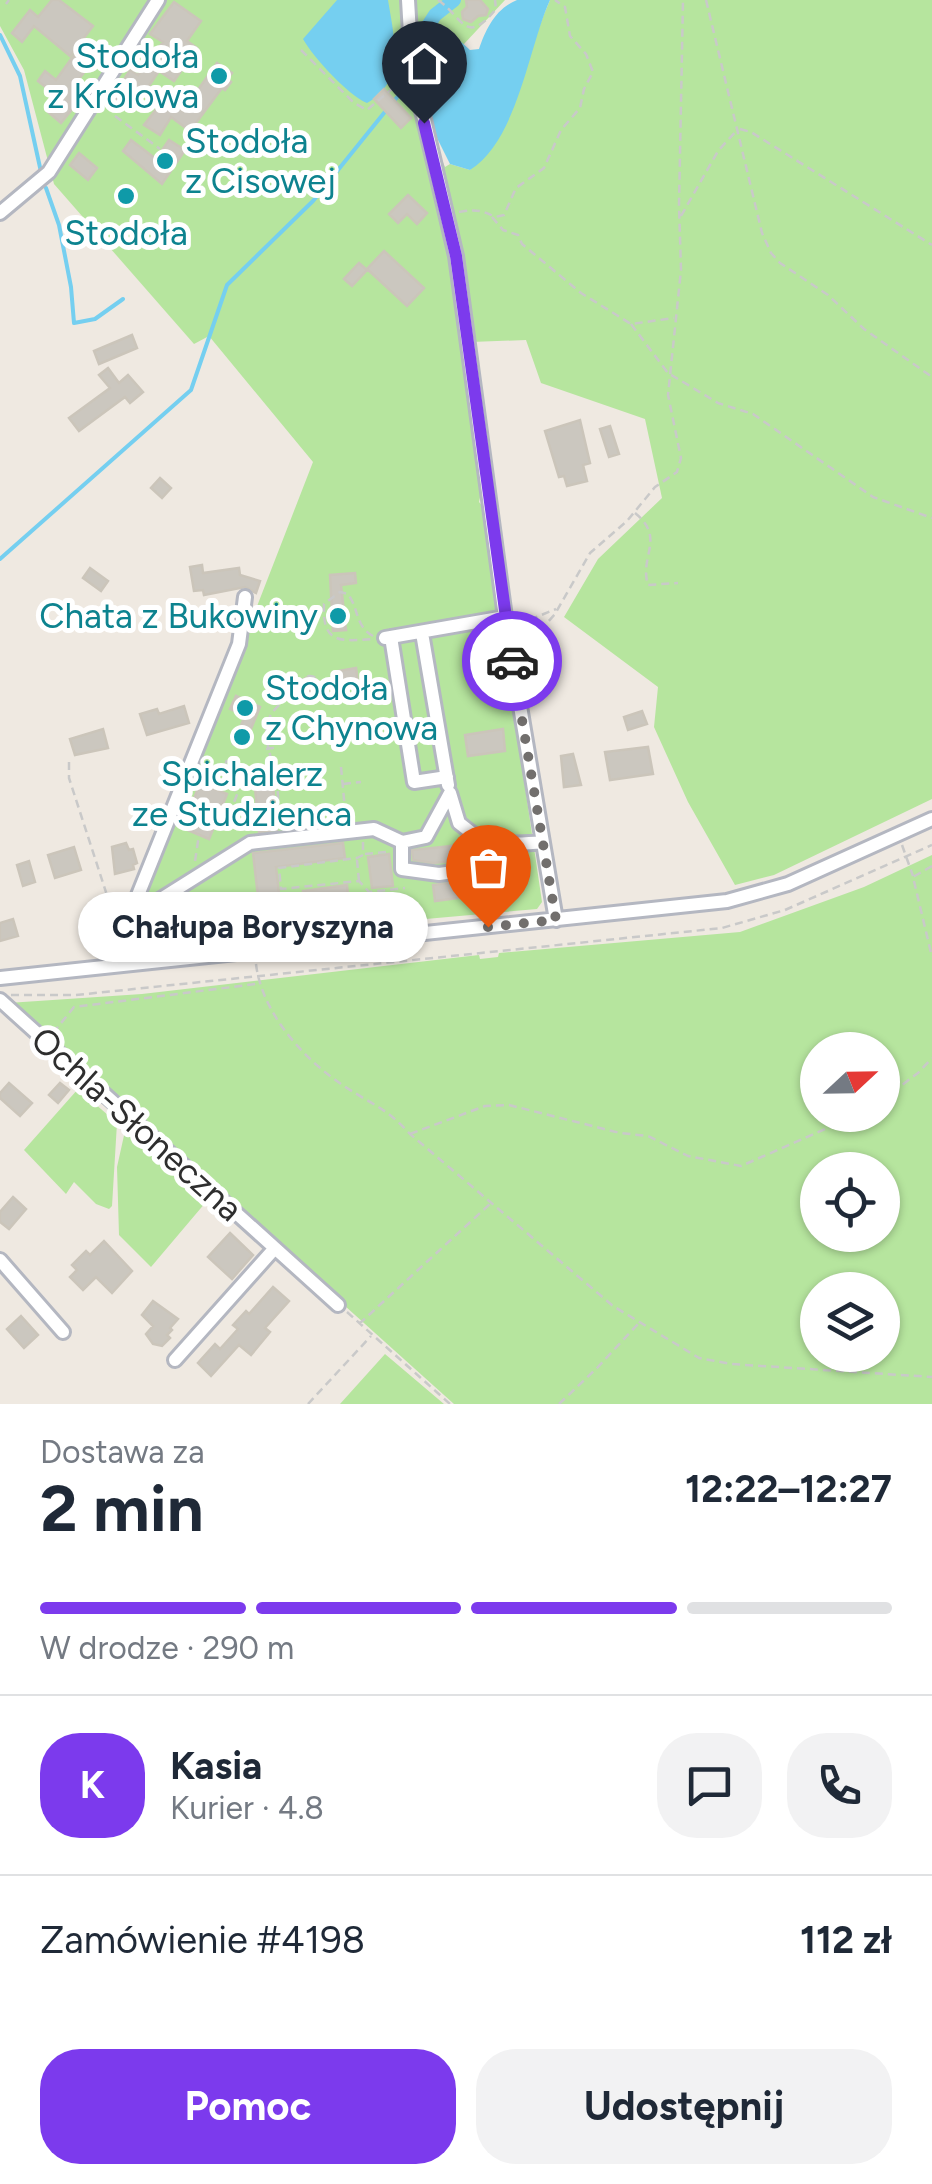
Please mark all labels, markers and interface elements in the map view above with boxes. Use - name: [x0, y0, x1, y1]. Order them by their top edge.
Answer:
- pin: [382, 21, 467, 124]
- place label: Stodoła z Królowa: [47, 35, 199, 117]
- icon: home: [397, 36, 452, 91]
- marker: Stodoła z Królowa: [208, 65, 230, 87]
- place label: Stodoła z Cisowej: [185, 120, 336, 202]
- marker: Stodoła z Cisowej: [154, 150, 176, 172]
- marker: Stodoła: [115, 185, 137, 207]
- place label: Stodoła: [64, 212, 188, 254]
- place label: Chata z Bukowiny: [39, 595, 319, 637]
- marker: Chata z Bukowiny: [327, 605, 349, 627]
- courier: [462, 611, 562, 711]
- icon: car: [485, 634, 540, 689]
- place label: Stodoła z Chynowa: [265, 667, 438, 749]
- marker: Stodoła z Chynowa: [234, 697, 256, 719]
- marker: Spichalerz ze Studzienca: [231, 726, 253, 748]
- place label: Spichalerz ze Studzienca: [132, 753, 352, 835]
- pin: [446, 825, 531, 928]
- icon: bag: [461, 840, 516, 895]
- callout: Chałupa Boryszyna: [78, 892, 428, 962]
- text: Chałupa Boryszyna: [112, 908, 394, 946]
- street label: Ochla-Słoneczna: [23, 1018, 251, 1230]
- north arrow: [800, 1032, 900, 1132]
- map controls: [800, 1032, 900, 1372]
- button: locate: [800, 1152, 900, 1252]
- button: layers: [800, 1272, 900, 1372]
- text: Dostawa za: [40, 1433, 205, 1471]
- text: 12:22–12:27: [685, 1466, 892, 1512]
- text: 2 min: [40, 1469, 204, 1547]
- text: W drodze · 290 m: [40, 1629, 294, 1667]
- button: chat: [657, 1733, 762, 1838]
- button: phone: [787, 1733, 892, 1838]
- text: Kasia: [170, 1743, 262, 1789]
- text: K: [80, 1762, 105, 1808]
- text: Kurier · 4.8: [170, 1789, 324, 1827]
- text: Zamówienie #4198: [40, 1917, 365, 1963]
- text: 112 zł: [800, 1917, 892, 1963]
- button: Pomoc: [40, 2049, 456, 2164]
- button: Udostępnij: [476, 2049, 892, 2164]

